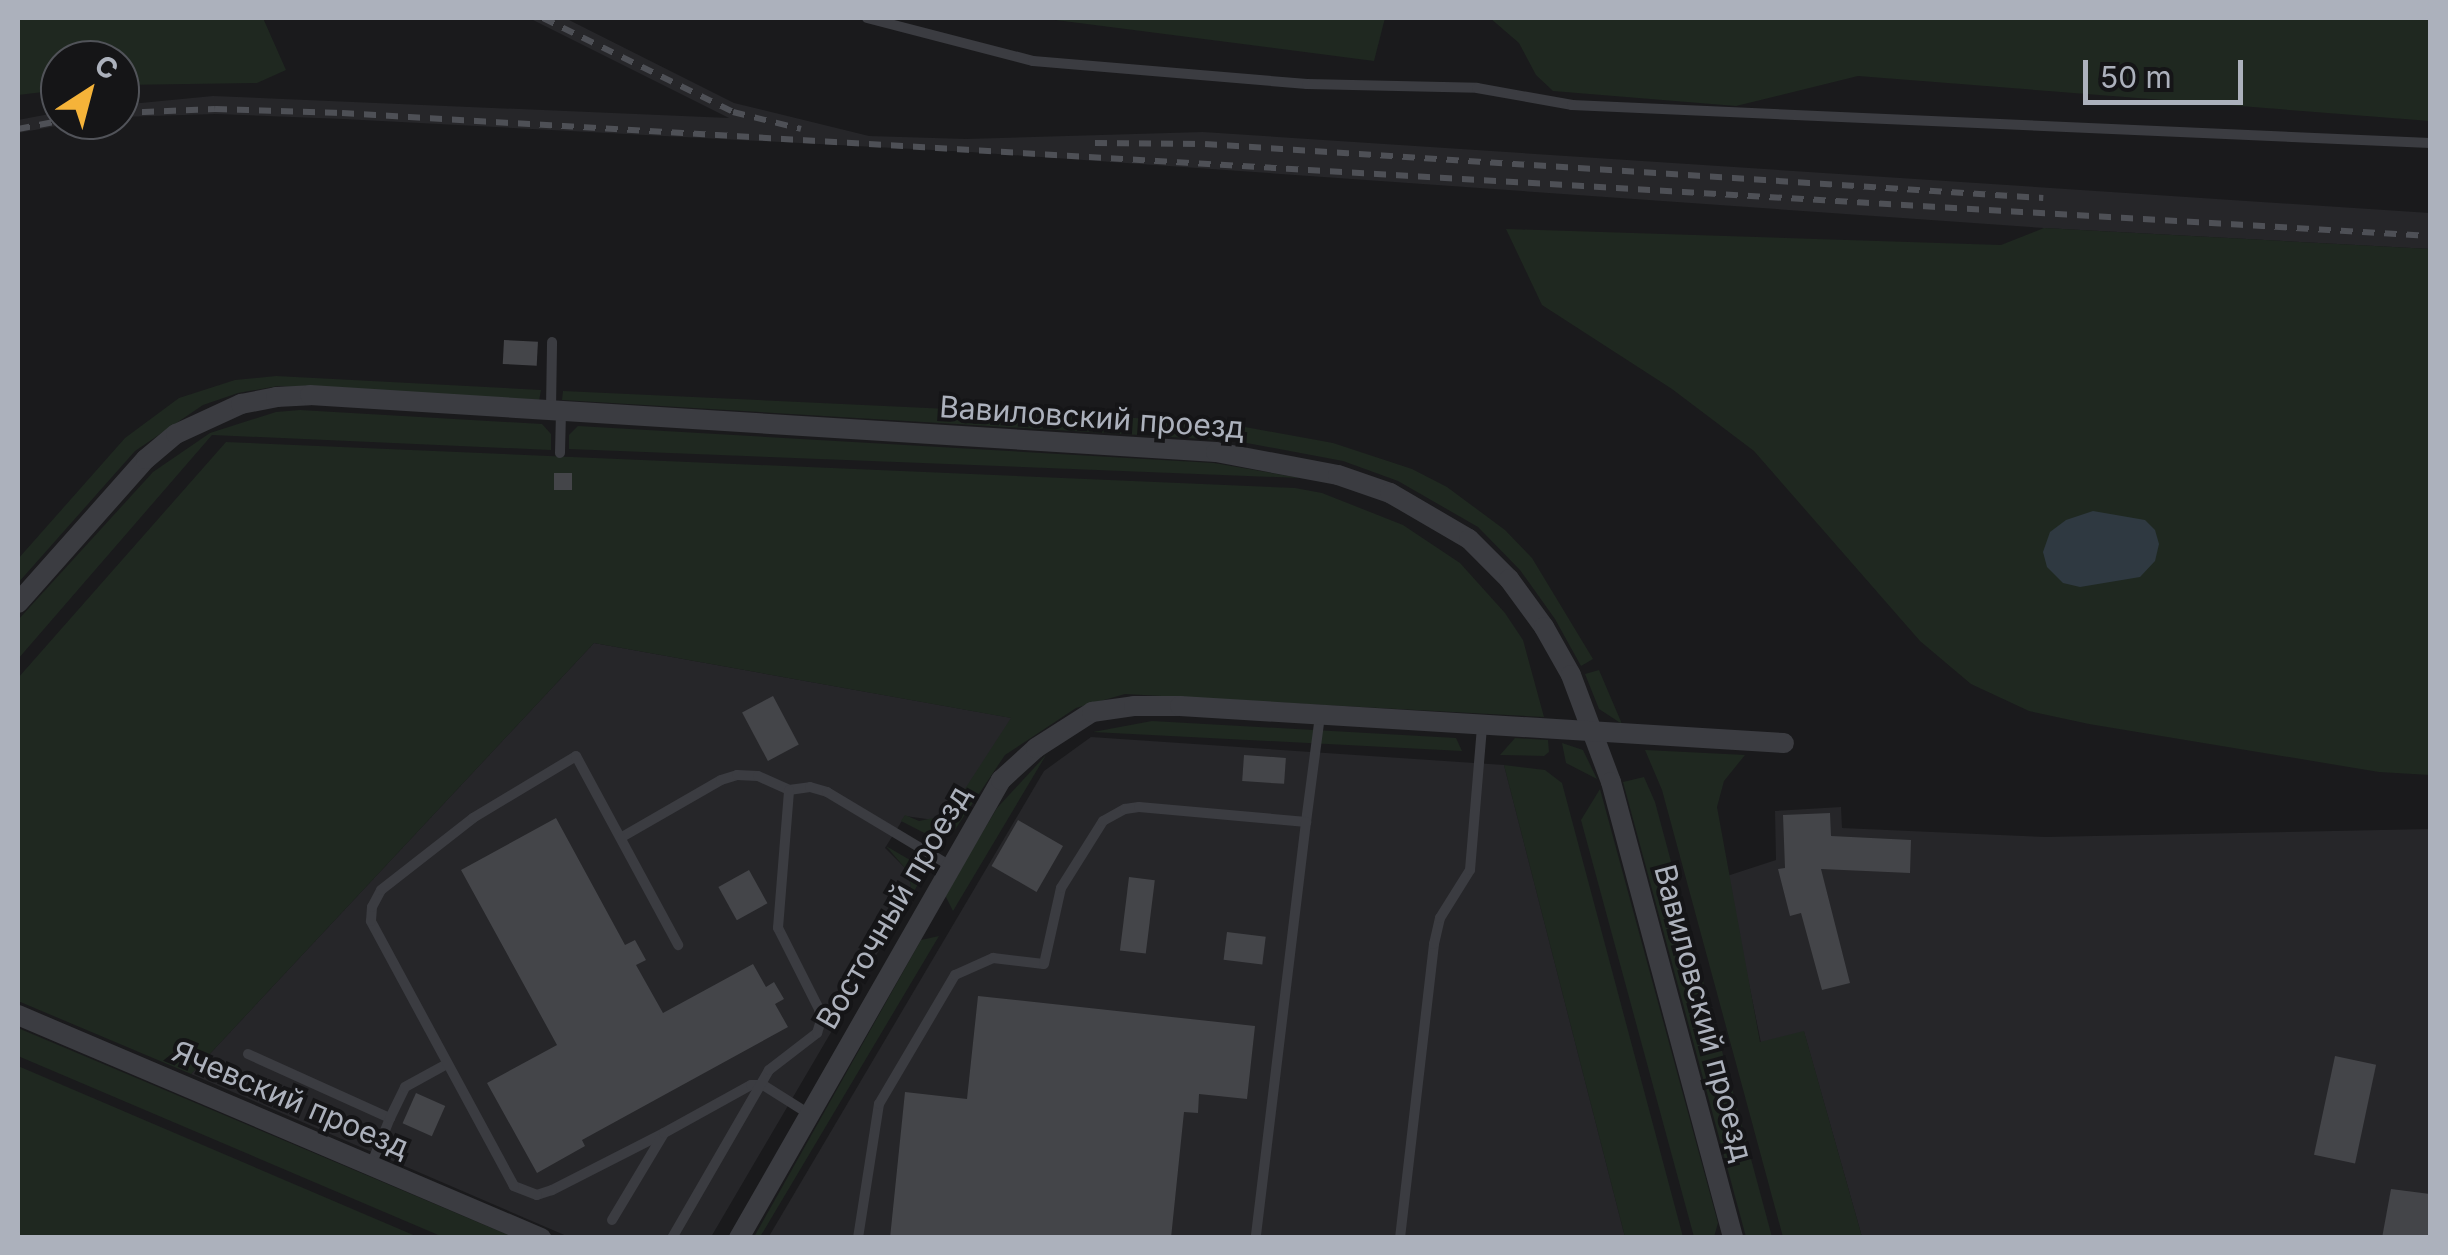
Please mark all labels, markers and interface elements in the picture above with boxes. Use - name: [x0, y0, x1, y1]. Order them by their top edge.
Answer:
- north arrow: [40, 40, 140, 140]
- scale bar: [2088, 40, 2248, 102]
- text: С: [88, 48, 125, 87]
- text: 50 m: [2100, 59, 2172, 95]
- street label: Вавиловский проезд: [938, 388, 1246, 446]
- street label: Восточный проезд: [809, 779, 977, 1035]
- street label: Вавиловский проезд: [1647, 861, 1761, 1165]
- street label: Ячевский проезд: [167, 1033, 415, 1165]

